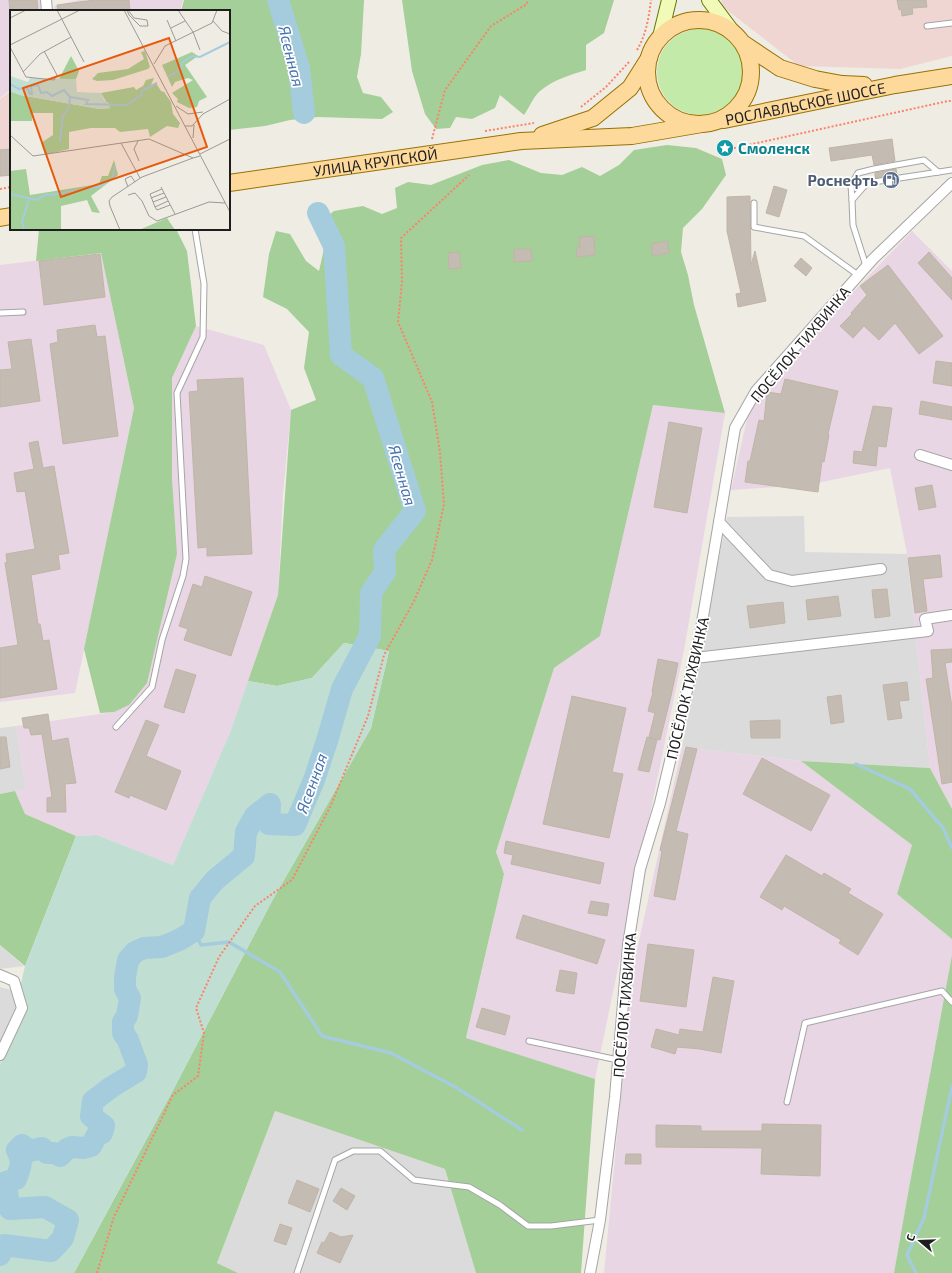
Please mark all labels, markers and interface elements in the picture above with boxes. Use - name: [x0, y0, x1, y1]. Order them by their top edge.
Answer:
- inset map: [10, 10, 230, 230]
- water label: Ясенная: [275, 23, 309, 89]
- street label: РОСЛАВЛЬСКОЕ ШОССЕ: [724, 78, 887, 129]
- place icon: Смоленск: [715, 138, 735, 158]
- place label: Смоленск: [738, 139, 810, 157]
- street label: УЛИЦА КРУПСКОЙ: [312, 144, 439, 180]
- fuel station icon: Роснефть: [881, 170, 901, 190]
- place label: Роснефть: [808, 171, 878, 189]
- street label: ПОСЁЛОК ТИХВИНКА: [746, 282, 854, 405]
- water label: Ясенная: [385, 442, 421, 508]
- street label: ПОСЁЛОК ТИХВИНКА: [662, 614, 712, 761]
- water label: Ясенная: [291, 750, 331, 816]
- street label: ПОСЁЛОК ТИХВИНКА: [609, 931, 639, 1078]
- north arrow: [900, 1221, 940, 1261]
- text: С: [903, 1232, 917, 1243]

